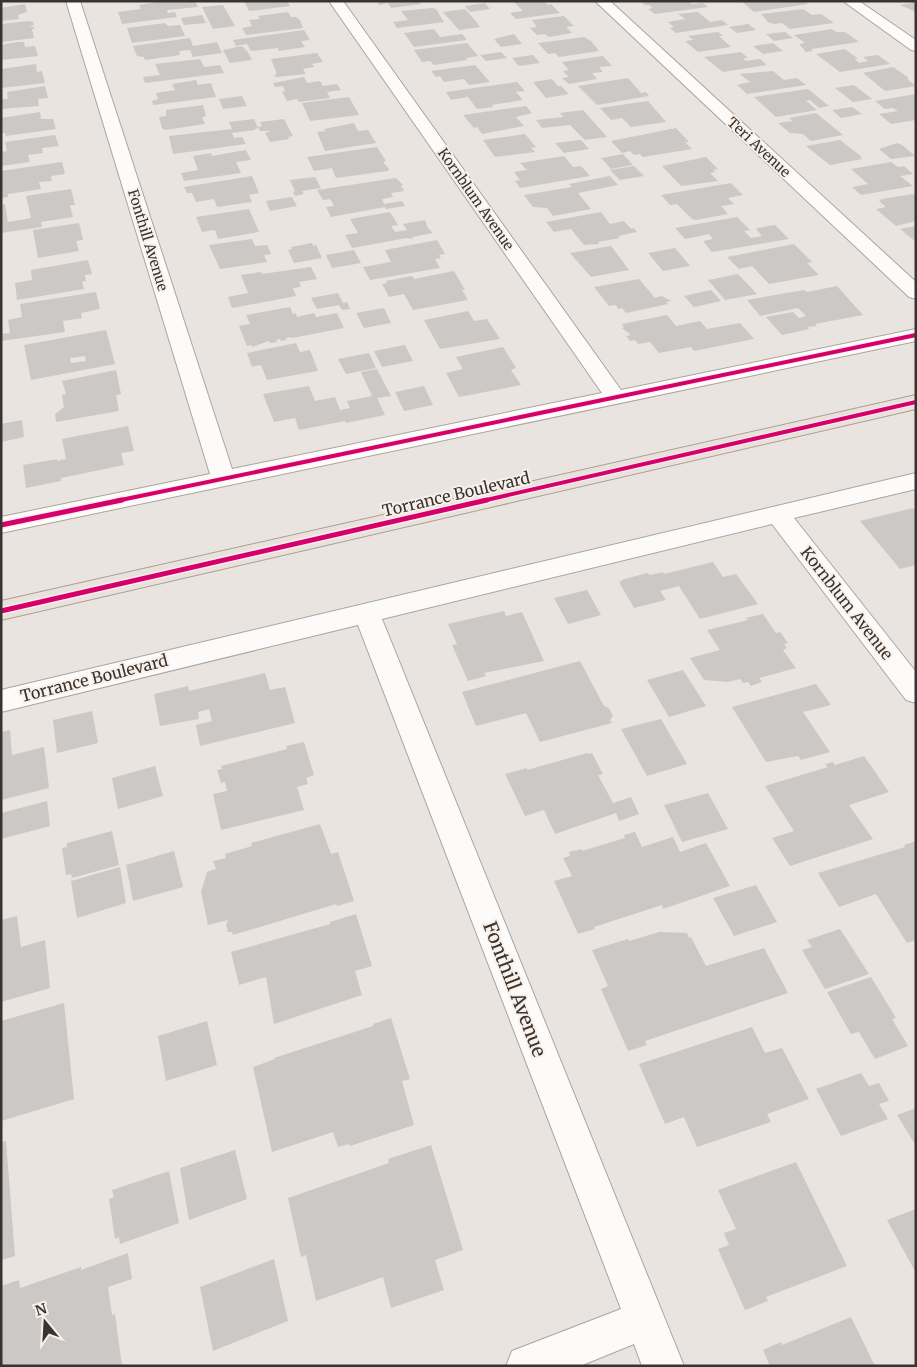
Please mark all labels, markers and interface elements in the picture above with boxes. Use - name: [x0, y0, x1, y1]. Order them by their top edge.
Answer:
- street label: Teri Avenue: [724, 113, 794, 181]
- street label: Kornblum Avenue: [434, 144, 518, 254]
- street label: Fonthill Avenue: [124, 187, 172, 293]
- street label: Torrance Boulevard: [380, 467, 532, 521]
- street label: Kornblum Avenue: [797, 542, 897, 664]
- street label: Torrance Boulevard: [18, 650, 170, 706]
- street label: Fonthill Avenue: [478, 918, 552, 1060]
- north arrow: [20, 1297, 70, 1347]
- text: N: [33, 1299, 49, 1320]

